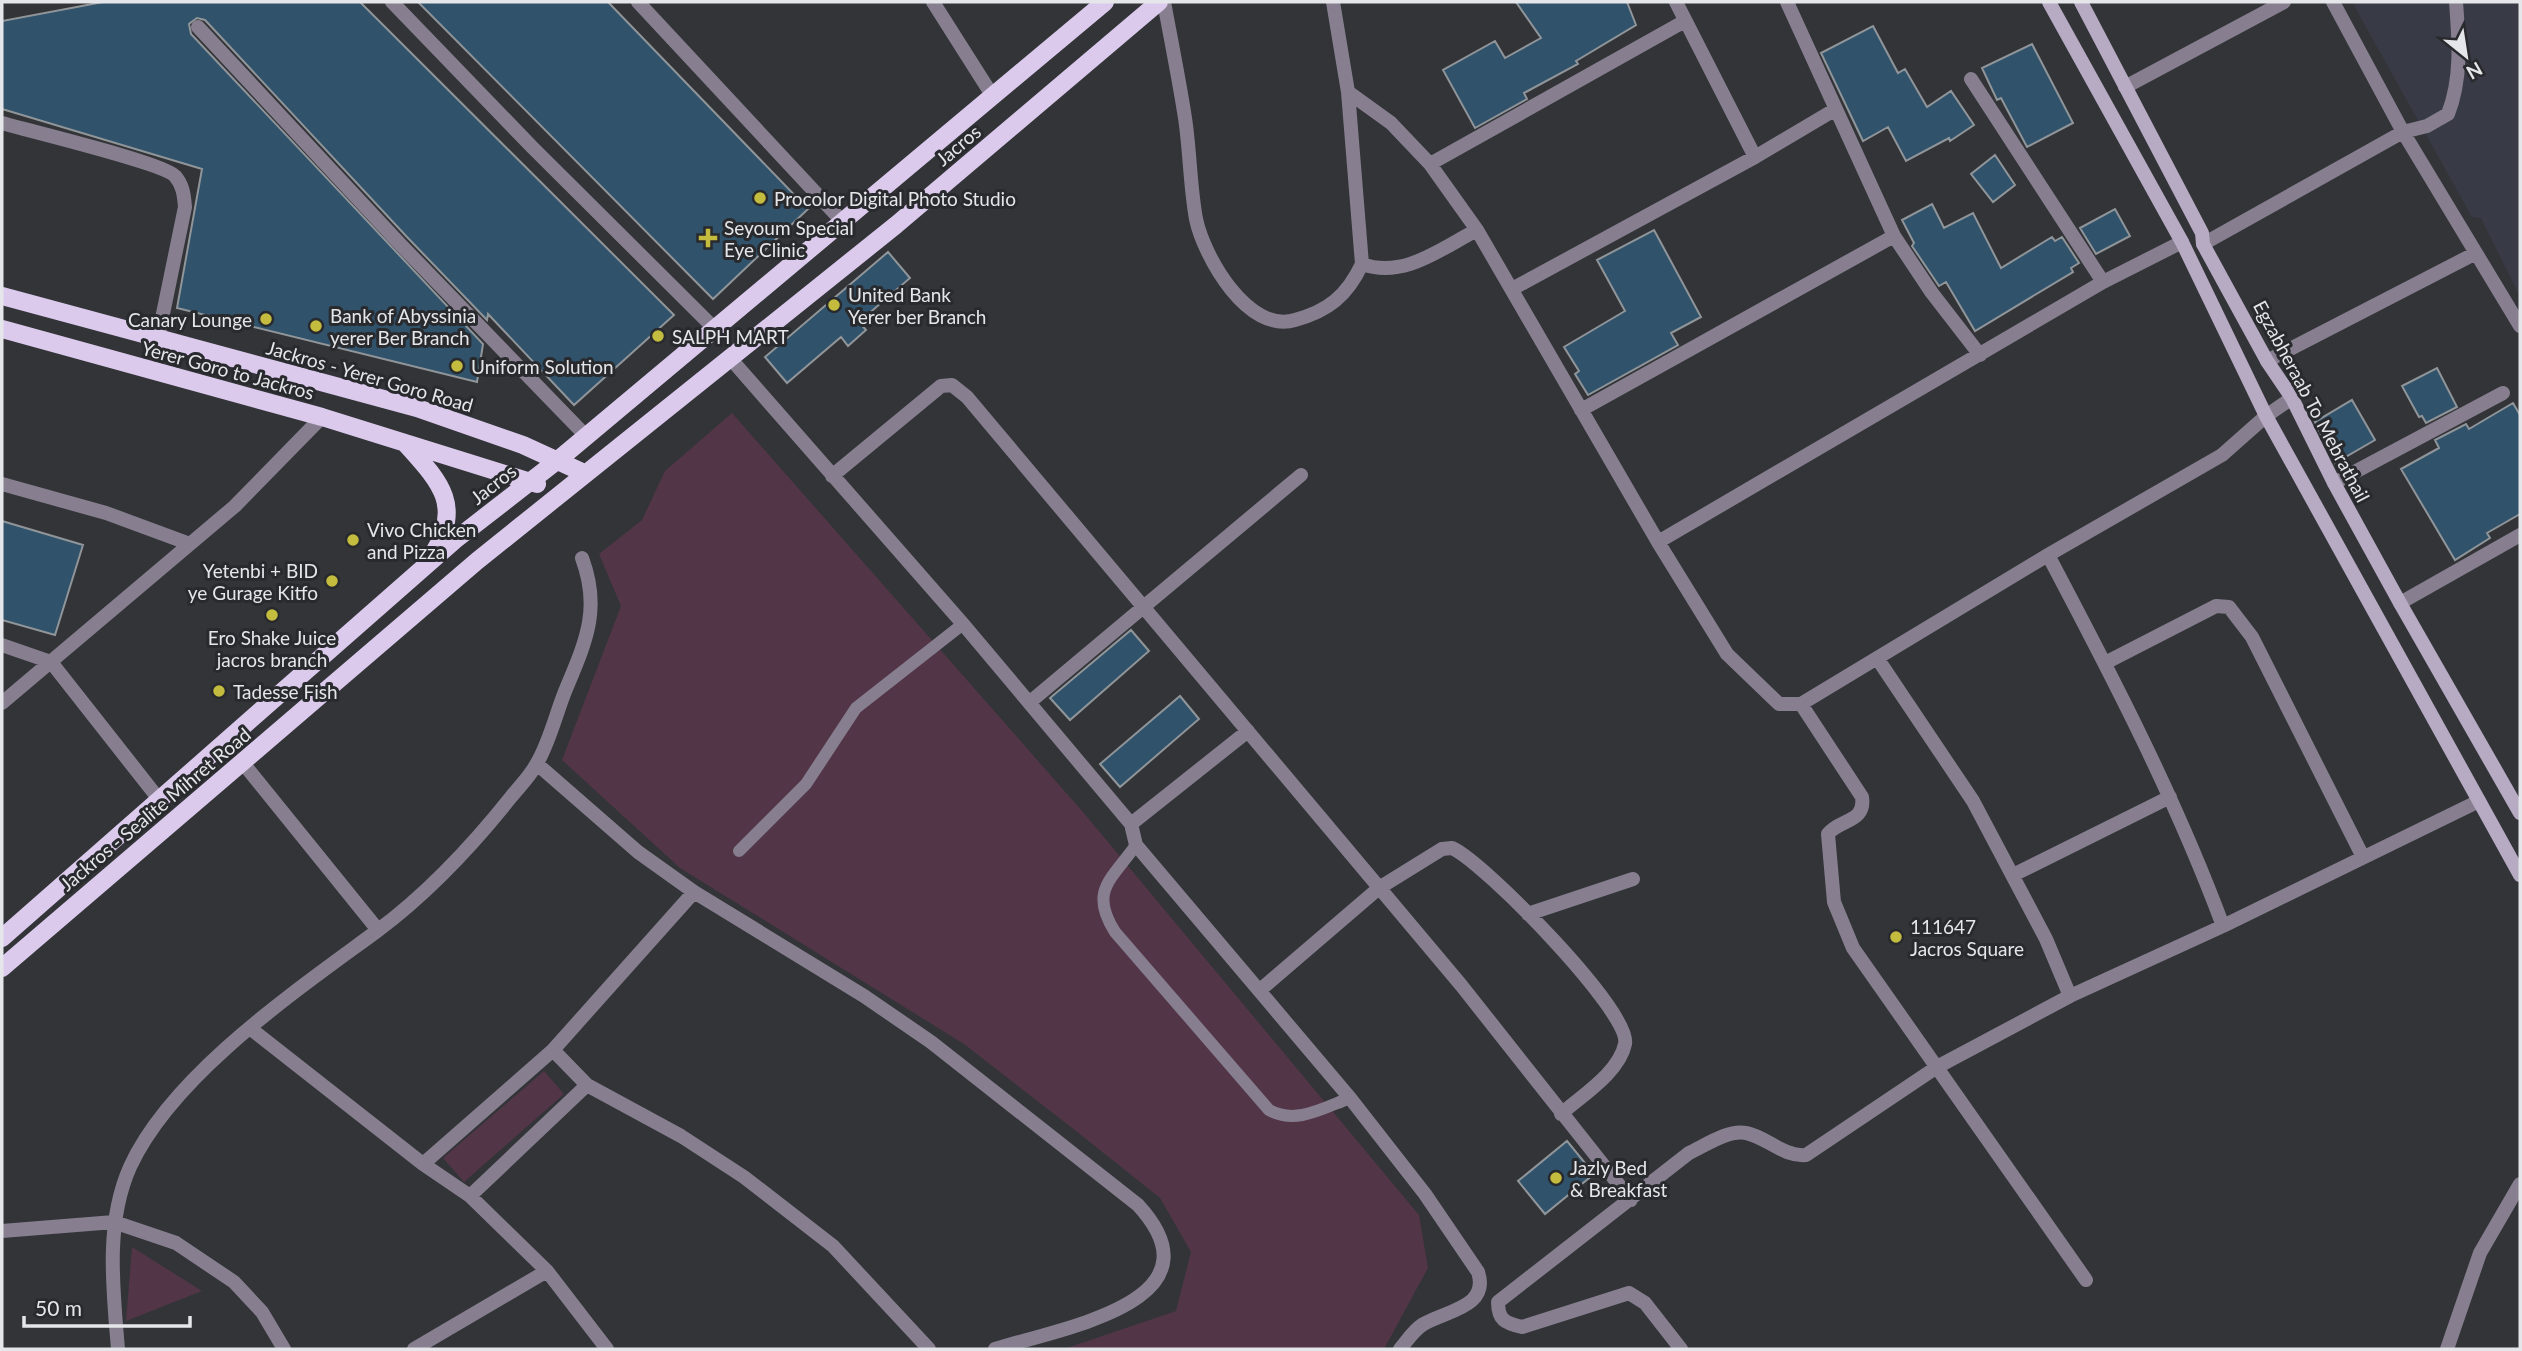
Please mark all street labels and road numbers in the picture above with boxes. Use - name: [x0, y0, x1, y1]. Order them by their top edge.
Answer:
- street label: Jacros: [931, 120, 985, 170]
- street label: Egzabheraab To Mebrathail: [2249, 296, 2375, 506]
- street label: Jackros - Yerer Goro Road: [264, 335, 476, 417]
- street label: Yerer Goro to Jackros: [139, 336, 317, 404]
- street label: Jacros: [466, 459, 520, 509]
- street label: Jackros - Sealite Mihret Road: [55, 723, 255, 895]

